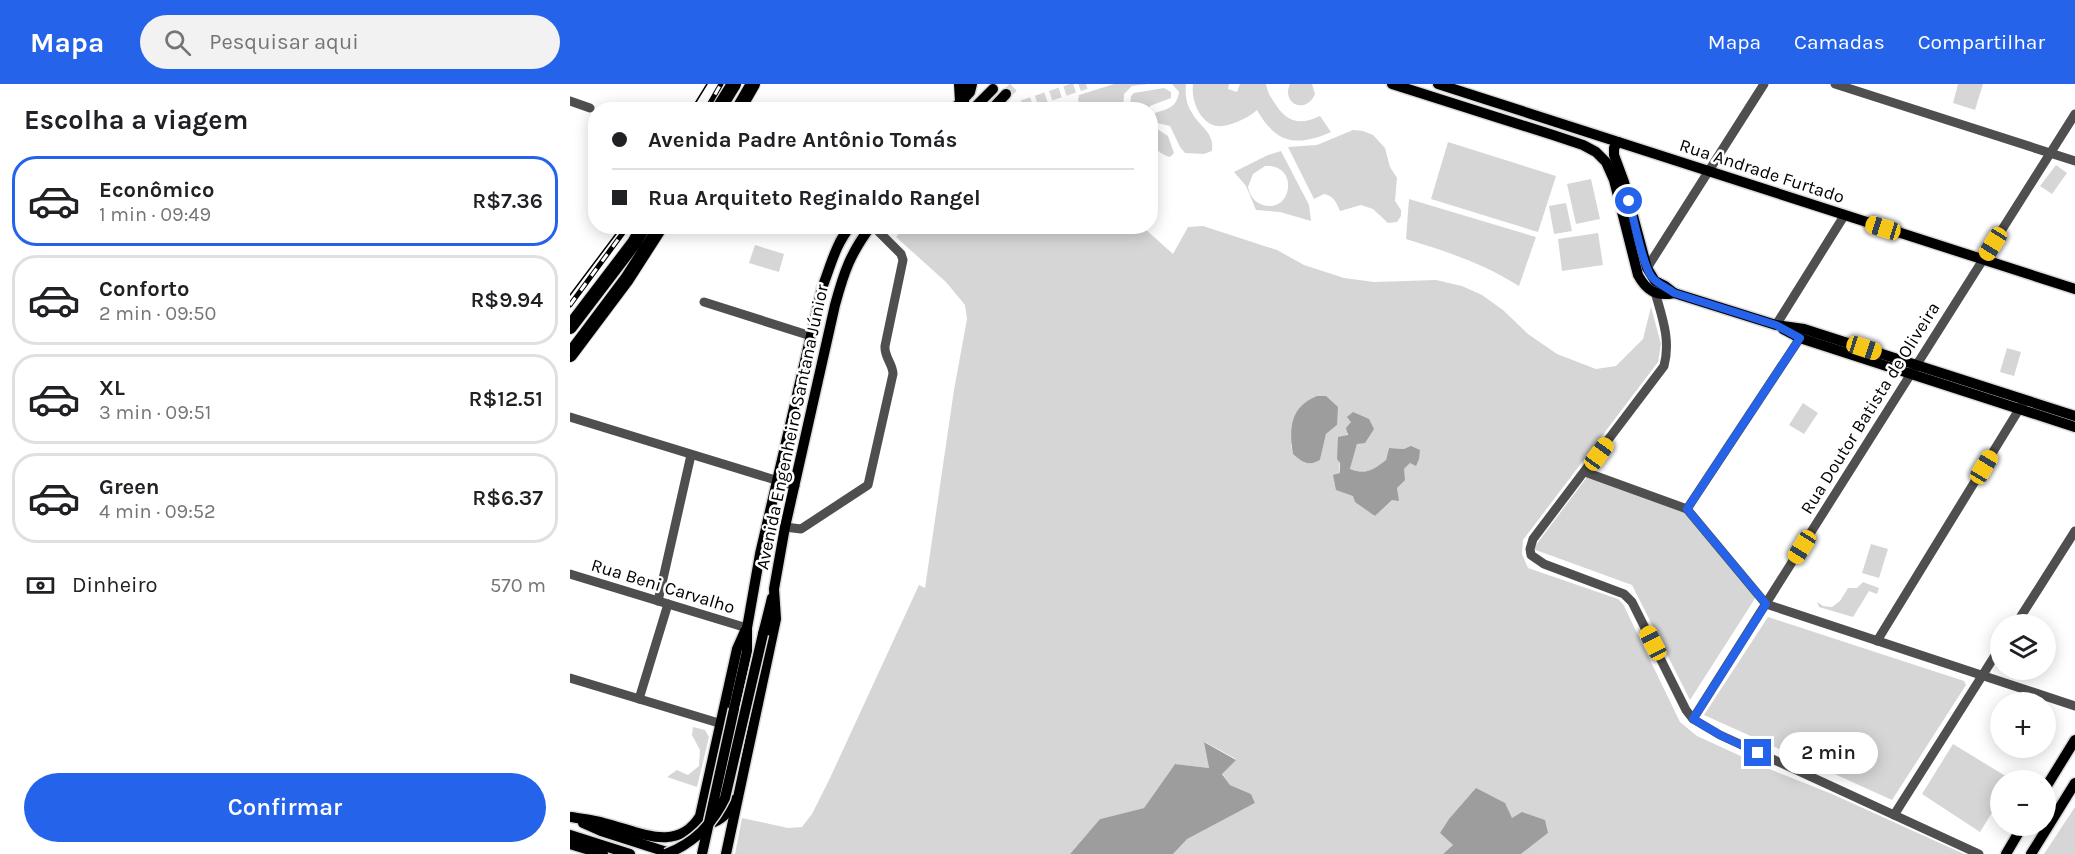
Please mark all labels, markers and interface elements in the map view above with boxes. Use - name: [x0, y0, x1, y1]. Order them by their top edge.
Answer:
- search box: [140, 15, 560, 69]
- text: Mapa: [30, 26, 104, 59]
- icon: search: [161, 26, 194, 59]
- text: Pesquisar aqui: [209, 29, 359, 55]
- text: Mapa: [1708, 30, 1761, 54]
- text: Camadas: [1794, 30, 1885, 54]
- text: Compartilhar: [1918, 30, 2045, 54]
- text: Escolha a viagem: [24, 104, 248, 136]
- text: Avenida Padre Antônio Tomás: [648, 127, 957, 153]
- street label: Rua Andrade Furtado: [1677, 134, 1847, 208]
- icon: car: [27, 174, 81, 228]
- text: Econômico: [99, 177, 214, 203]
- text: Rua Arquiteto Reginaldo Rangel: [648, 185, 981, 211]
- route start: [1615, 187, 1642, 214]
- text: R$7.36: [472, 188, 543, 214]
- text: 1 min · 09:49: [99, 203, 211, 226]
- car: [1863, 214, 1903, 242]
- car: [1976, 224, 2010, 264]
- icon: car: [27, 273, 81, 327]
- text: Conforto: [99, 276, 189, 302]
- street label: Avenida Engenheiro Santana Júnior: [751, 282, 833, 571]
- text: R$9.94: [470, 287, 543, 313]
- street label: Rua Doutor Batista de Oliveira: [1795, 298, 1945, 518]
- text: 2 min · 09:50: [99, 302, 216, 325]
- car: [1844, 334, 1884, 362]
- icon: car: [27, 372, 81, 426]
- text: XL: [99, 375, 125, 401]
- text: R$12.51: [468, 386, 543, 412]
- text: 3 min · 09:51: [99, 401, 211, 424]
- car: [1581, 434, 1617, 474]
- car: [1967, 447, 2001, 487]
- icon: car: [27, 471, 81, 525]
- text: Green: [99, 474, 160, 500]
- text: R$6.37: [472, 485, 543, 511]
- text: 4 min · 09:52: [99, 500, 216, 523]
- car: [1785, 527, 1819, 567]
- street label: Rua Beni Carvalho: [588, 554, 738, 618]
- icon: cash: [24, 569, 57, 602]
- text: Dinheiro: [72, 572, 157, 598]
- text: 570 m: [490, 574, 546, 597]
- map controls: [1990, 614, 2056, 836]
- button: layers: [1990, 614, 2056, 680]
- car: [1637, 623, 1669, 663]
- button: +: [1990, 692, 2056, 758]
- callout: 2 min: [1779, 732, 1878, 774]
- route end: [1744, 739, 1771, 766]
- text: 2 min: [1801, 741, 1856, 764]
- button: −: [1990, 770, 2056, 836]
- button: Confirmar: [24, 773, 546, 842]

